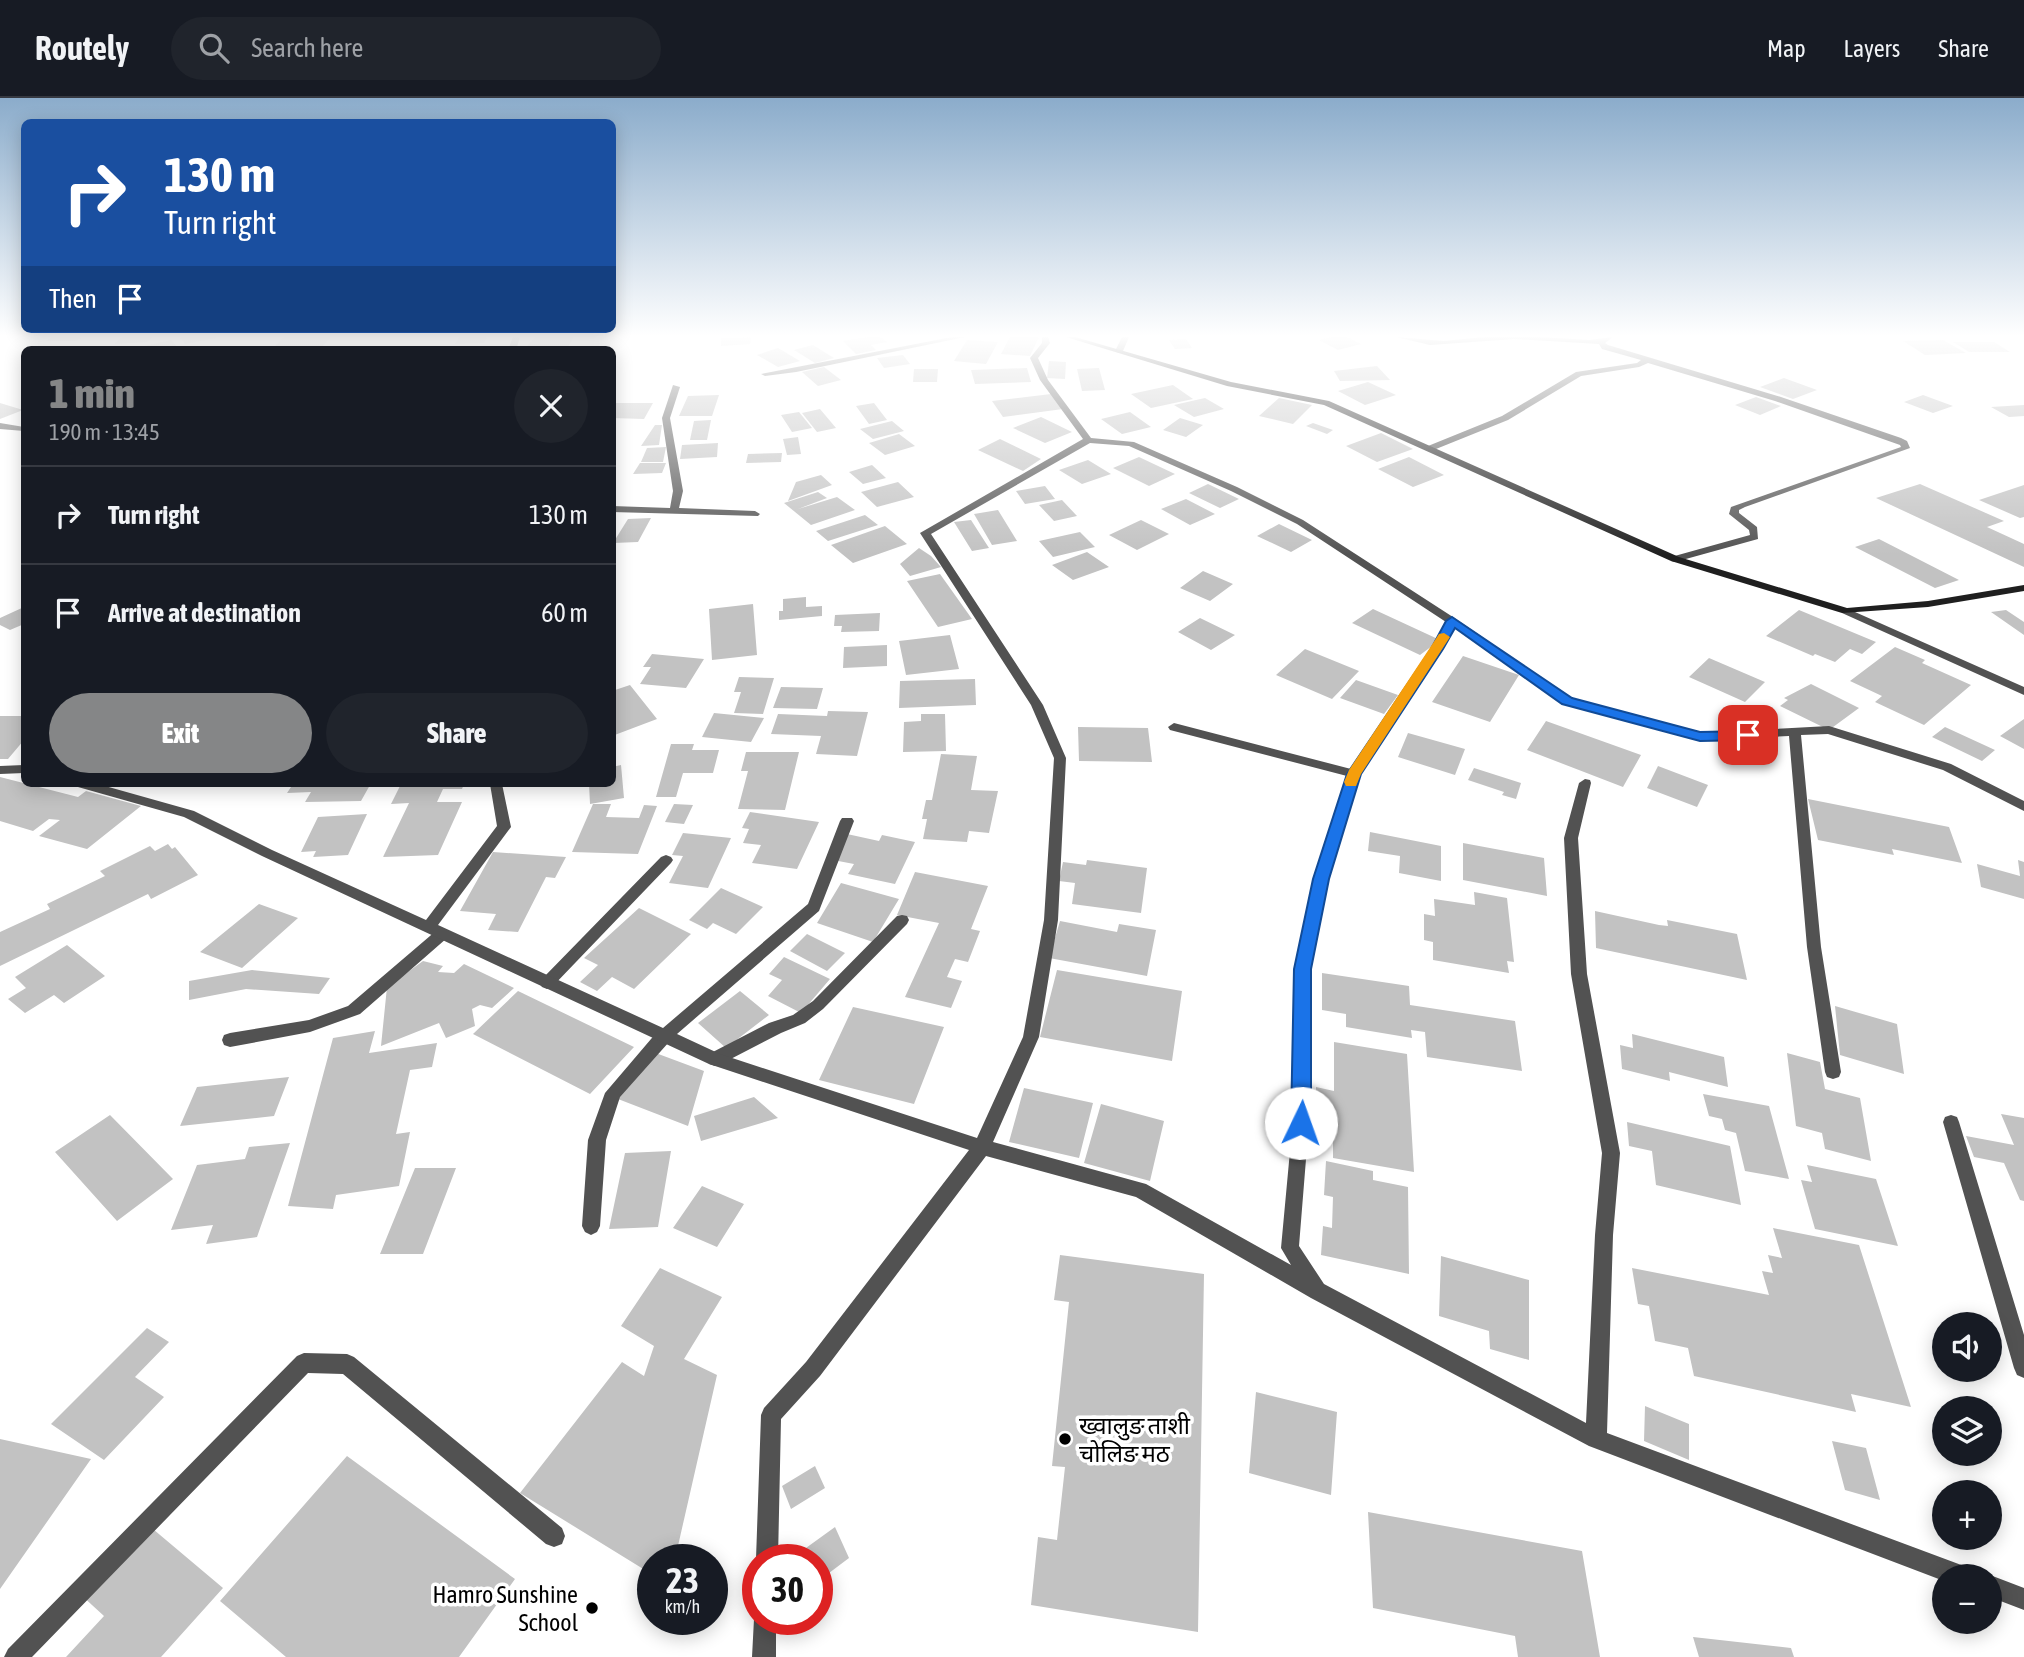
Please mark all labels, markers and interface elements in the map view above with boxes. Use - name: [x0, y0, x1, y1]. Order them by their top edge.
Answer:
- search box: [171, 17, 661, 80]
- text: Routely: [35, 29, 129, 67]
- icon: search: [195, 29, 233, 67]
- text: Search here: [251, 33, 363, 63]
- text: Map: [1767, 35, 1806, 62]
- text: Layers: [1844, 35, 1900, 62]
- text: Share: [1938, 35, 1989, 62]
- text: 130 m: [164, 146, 275, 202]
- icon: right: [49, 147, 140, 238]
- text: Turn right: [164, 204, 277, 241]
- icon: arrive: [111, 280, 149, 318]
- text: Then: [49, 284, 97, 314]
- text: 1 min: [49, 369, 135, 417]
- button: close: [514, 369, 588, 443]
- text: 190 m · 13:45: [49, 419, 160, 445]
- icon: right: [49, 496, 87, 534]
- text: Turn right: [108, 500, 199, 530]
- text: 130 m: [529, 500, 588, 530]
- icon: arrive: [49, 594, 87, 632]
- text: Arrive at destination: [108, 598, 301, 628]
- text: 60 m: [541, 598, 588, 628]
- button: Exit: [49, 693, 312, 773]
- button: Share: [326, 693, 588, 773]
- pin: [1718, 705, 1778, 765]
- icon: arrive: [1729, 716, 1767, 754]
- position arrow: [1264, 1086, 1338, 1160]
- map controls: [1932, 1312, 2002, 1634]
- button: sound: [1932, 1312, 2002, 1382]
- button: layers: [1932, 1396, 2002, 1466]
- place label: ख्वालुङ ताशी चोलिङ मठ: [1079, 1412, 1191, 1467]
- marker: ख्वालुङ ताशी चोलिङ मठ: [1057, 1431, 1073, 1447]
- button: +: [1932, 1480, 2002, 1550]
- speed limit sign: 30: [742, 1544, 833, 1635]
- text: 23: [666, 1560, 699, 1600]
- button: −: [1932, 1564, 2002, 1634]
- place label: Hamro Sunshine School: [432, 1581, 579, 1636]
- text: km/h: [665, 1596, 700, 1617]
- marker: Hamro Sunshine School: [584, 1600, 600, 1616]

